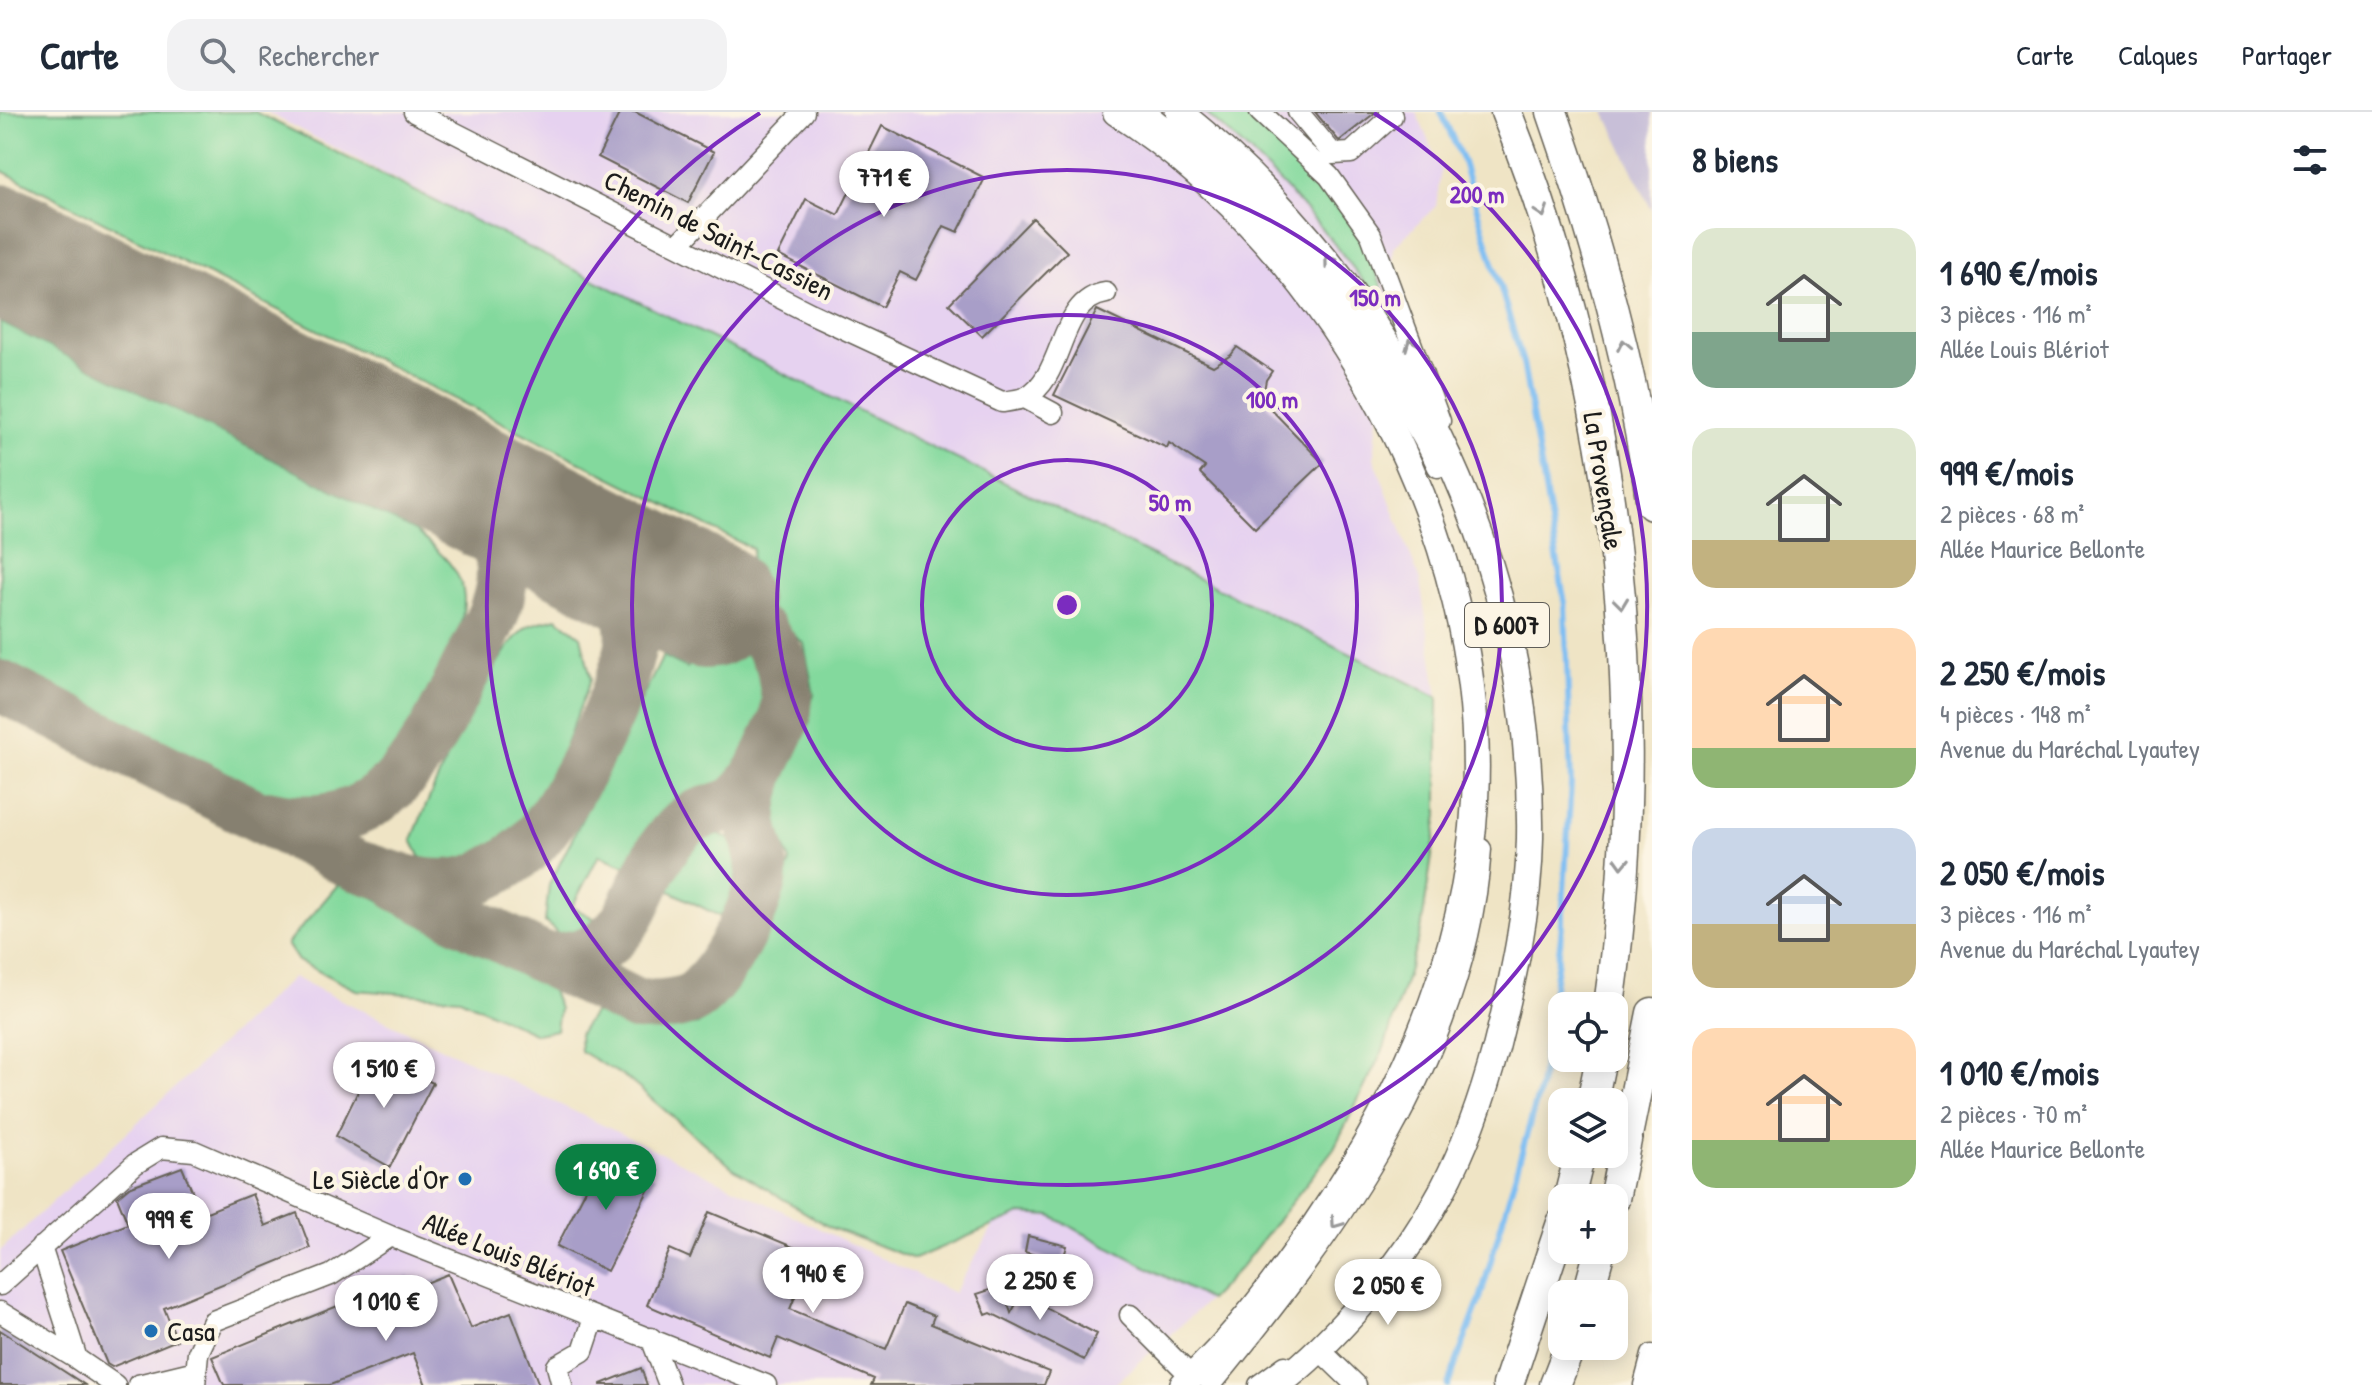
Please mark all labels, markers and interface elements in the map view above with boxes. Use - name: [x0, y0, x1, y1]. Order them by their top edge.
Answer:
- search box: [167, 19, 727, 91]
- text: Carte: [40, 29, 119, 81]
- icon: search: [195, 33, 239, 77]
- text: Rechercher: [259, 35, 380, 75]
- text: Carte: [2016, 36, 2074, 74]
- text: Calques: [2118, 36, 2198, 74]
- text: Partager: [2242, 36, 2332, 74]
- text: 8 biens: [1692, 137, 1778, 183]
- icon: filters: [2288, 138, 2332, 182]
- pin: 771 €: [828, 151, 940, 219]
- text: 771 €: [857, 159, 911, 194]
- street label: Chemin de Saint-Cassien: [598, 161, 840, 309]
- text: 200 m: [1450, 178, 1504, 210]
- one-way arrow: [1533, 204, 1549, 218]
- text: 1 690 €/mois: [1940, 250, 2098, 296]
- one-way arrow: [1324, 256, 1339, 270]
- icon: home: [1756, 260, 1852, 356]
- text: 150 m: [1349, 281, 1401, 313]
- text: 3 pièces · 116 m²: [1940, 296, 2091, 331]
- text: Allée Louis Blériot: [1940, 331, 2109, 366]
- one-way arrow: [1404, 338, 1421, 352]
- one-way arrow: [1616, 339, 1633, 353]
- text: 100 m: [1246, 383, 1298, 415]
- street label: La Provençale: [1574, 409, 1634, 553]
- text: 999 €/mois: [1940, 450, 2074, 496]
- icon: home: [1756, 460, 1852, 556]
- text: 50 m: [1149, 486, 1191, 518]
- text: 2 pièces · 68 m²: [1940, 496, 2084, 531]
- text: Allée Maurice Bellonte: [1940, 531, 2145, 566]
- centre of rings: [1053, 591, 1081, 619]
- one-way arrow: [1613, 597, 1630, 610]
- road number: D 6007: [1465, 603, 1549, 647]
- text: 2 250 €/mois: [1940, 650, 2105, 696]
- icon: home: [1756, 660, 1852, 756]
- text: 4 pièces · 148 m²: [1940, 696, 2091, 731]
- text: Avenue du Maréchal Lyautey: [1940, 731, 2200, 766]
- text: 2 050 €/mois: [1940, 850, 2105, 896]
- one-way arrow: [1614, 857, 1631, 870]
- icon: home: [1756, 860, 1852, 956]
- text: 3 pièces · 116 m²: [1940, 896, 2091, 931]
- text: Avenue du Maréchal Lyautey: [1940, 931, 2200, 966]
- map controls: [1548, 992, 1628, 1360]
- button: locate: [1548, 992, 1628, 1072]
- pin: 1 510 €: [310, 1042, 458, 1110]
- text: 1 510 €: [351, 1050, 417, 1085]
- text: 1 010 €/mois: [1940, 1050, 2099, 1096]
- icon: home: [1756, 1060, 1852, 1156]
- button: layers: [1548, 1088, 1628, 1168]
- text: 2 pièces · 70 m²: [1940, 1096, 2087, 1131]
- text: Allée Maurice Bellonte: [1940, 1131, 2145, 1166]
- pin: 1 690 €: [532, 1144, 680, 1212]
- text: 1 690 €: [573, 1152, 639, 1187]
- place label: Le Siècle d'Or: [313, 1160, 449, 1198]
- marker: Le Siècle d'Or: [456, 1170, 474, 1188]
- button: +: [1548, 1184, 1628, 1264]
- pin: 999 €: [113, 1193, 225, 1261]
- text: 999 €: [145, 1201, 193, 1236]
- street label: Allée Louis Blériot: [418, 1202, 601, 1306]
- one-way arrow: [1331, 1215, 1346, 1229]
- pin: 1 940 €: [739, 1247, 887, 1315]
- pin: 2 250 €: [966, 1254, 1114, 1322]
- text: 1 940 €: [781, 1255, 845, 1290]
- pin: 2 050 €: [1314, 1259, 1462, 1327]
- text: 2 250 €: [1004, 1262, 1076, 1297]
- text: 2 050 €: [1353, 1267, 1423, 1302]
- pin: 1 010 €: [312, 1275, 460, 1343]
- button: −: [1548, 1280, 1628, 1360]
- text: 1 010 €: [353, 1283, 419, 1318]
- place label: Casa: [167, 1312, 215, 1350]
- marker: Casa: [142, 1322, 160, 1340]

